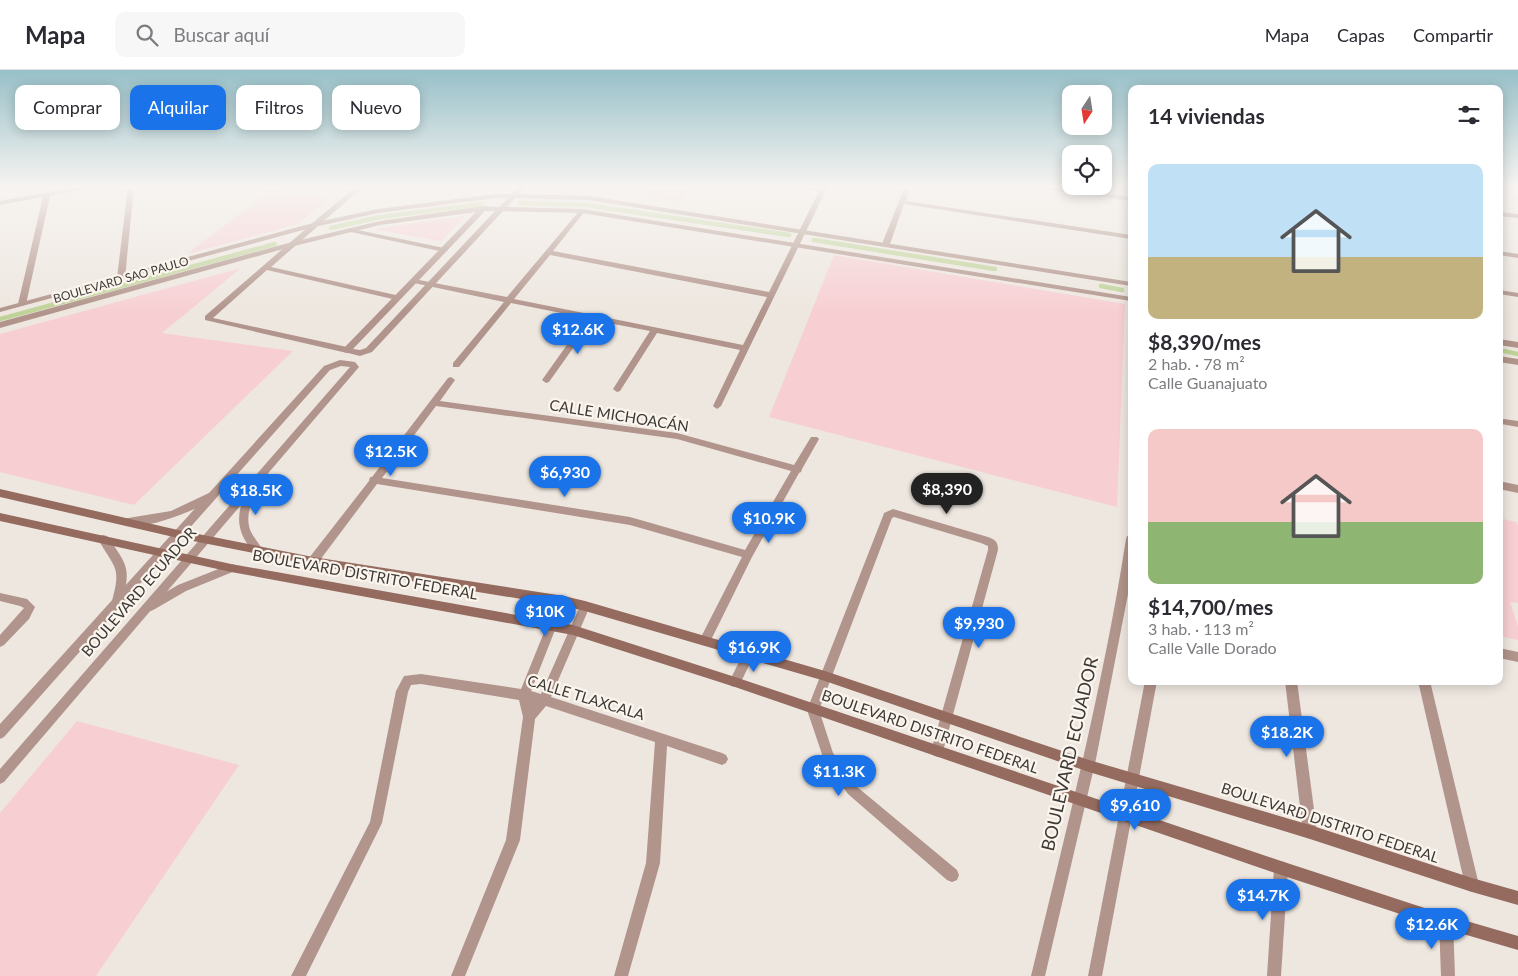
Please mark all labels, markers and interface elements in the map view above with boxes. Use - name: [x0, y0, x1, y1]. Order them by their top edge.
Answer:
- search box: [115, 12, 465, 57]
- text: Mapa: [25, 20, 85, 49]
- icon: search: [133, 21, 161, 49]
- text: Buscar aquí: [173, 23, 269, 46]
- text: Mapa: [1265, 24, 1309, 46]
- text: Capas: [1337, 24, 1385, 46]
- text: Compartir: [1413, 24, 1493, 46]
- chip: Comprar: [15, 85, 120, 130]
- chip: Alquilar: [130, 85, 226, 130]
- chip: Filtros: [236, 85, 322, 130]
- chip: Nuevo: [332, 85, 420, 130]
- north arrow: [1062, 85, 1112, 135]
- map controls: [1062, 85, 1112, 195]
- icon: filters: [1455, 101, 1483, 129]
- text: 14 viviendas: [1148, 103, 1265, 128]
- button: locate: [1062, 145, 1112, 195]
- icon: home: [1271, 196, 1361, 286]
- street label: BOULEVARD SAO PAULO: [51, 253, 191, 306]
- pin: $12.6K: [537, 312, 619, 355]
- text: $12.6K: [552, 319, 604, 338]
- text: $8,390/mes: [1148, 329, 1261, 354]
- text: 2 hab. · 78 m²: [1148, 354, 1245, 373]
- text: Calle Guanajuato: [1148, 373, 1267, 392]
- street label: CALLE MICHOACÁN: [548, 395, 690, 435]
- pin: $12.5K: [350, 434, 432, 477]
- text: $12.5K: [365, 441, 417, 460]
- pin: $6,930: [524, 456, 606, 498]
- icon: home: [1271, 461, 1361, 551]
- text: $6,930: [540, 462, 590, 481]
- pin: $8,390: [906, 472, 988, 515]
- pin: $18.5K: [215, 474, 297, 516]
- text: $8,390: [922, 479, 972, 498]
- text: $18.5K: [230, 480, 282, 499]
- pin: $10.9K: [728, 502, 810, 544]
- text: $10.9K: [743, 508, 795, 527]
- street label: BOULEVARD ECUADOR: [77, 523, 200, 660]
- street label: BOULEVARD DISTRITO FEDERAL: [251, 545, 479, 603]
- pin: $10K: [515, 594, 575, 637]
- text: $14,700/mes: [1148, 594, 1273, 619]
- text: $10K: [526, 601, 564, 620]
- pin: $9,930: [938, 606, 1020, 649]
- text: $9,930: [954, 613, 1004, 632]
- text: 3 hab. · 113 m²: [1148, 619, 1254, 638]
- pin: $16.9K: [713, 630, 795, 673]
- text: $16.9K: [728, 637, 780, 656]
- text: Calle Valle Dorado: [1148, 638, 1277, 657]
- street label: BOULEVARD ECUADOR: [1036, 654, 1102, 853]
- street label: CALLE TLAXCALA: [525, 671, 648, 724]
- street label: BOULEVARD DISTRITO FEDERAL: [820, 685, 1041, 777]
- pin: $18.2K: [1246, 716, 1328, 758]
- text: $18.2K: [1261, 722, 1313, 741]
- pin: $11.3K: [798, 754, 880, 797]
- text: $11.3K: [813, 761, 865, 780]
- street label: BOULEVARD DISTRITO FEDERAL: [1219, 778, 1442, 866]
- pin: $9,610: [1094, 788, 1176, 831]
- text: $9,610: [1110, 795, 1160, 814]
- pin: $14.7K: [1222, 878, 1304, 921]
- text: $14.7K: [1237, 885, 1289, 904]
- pin: $12.6K: [1391, 908, 1473, 950]
- text: $12.6K: [1406, 914, 1458, 933]

